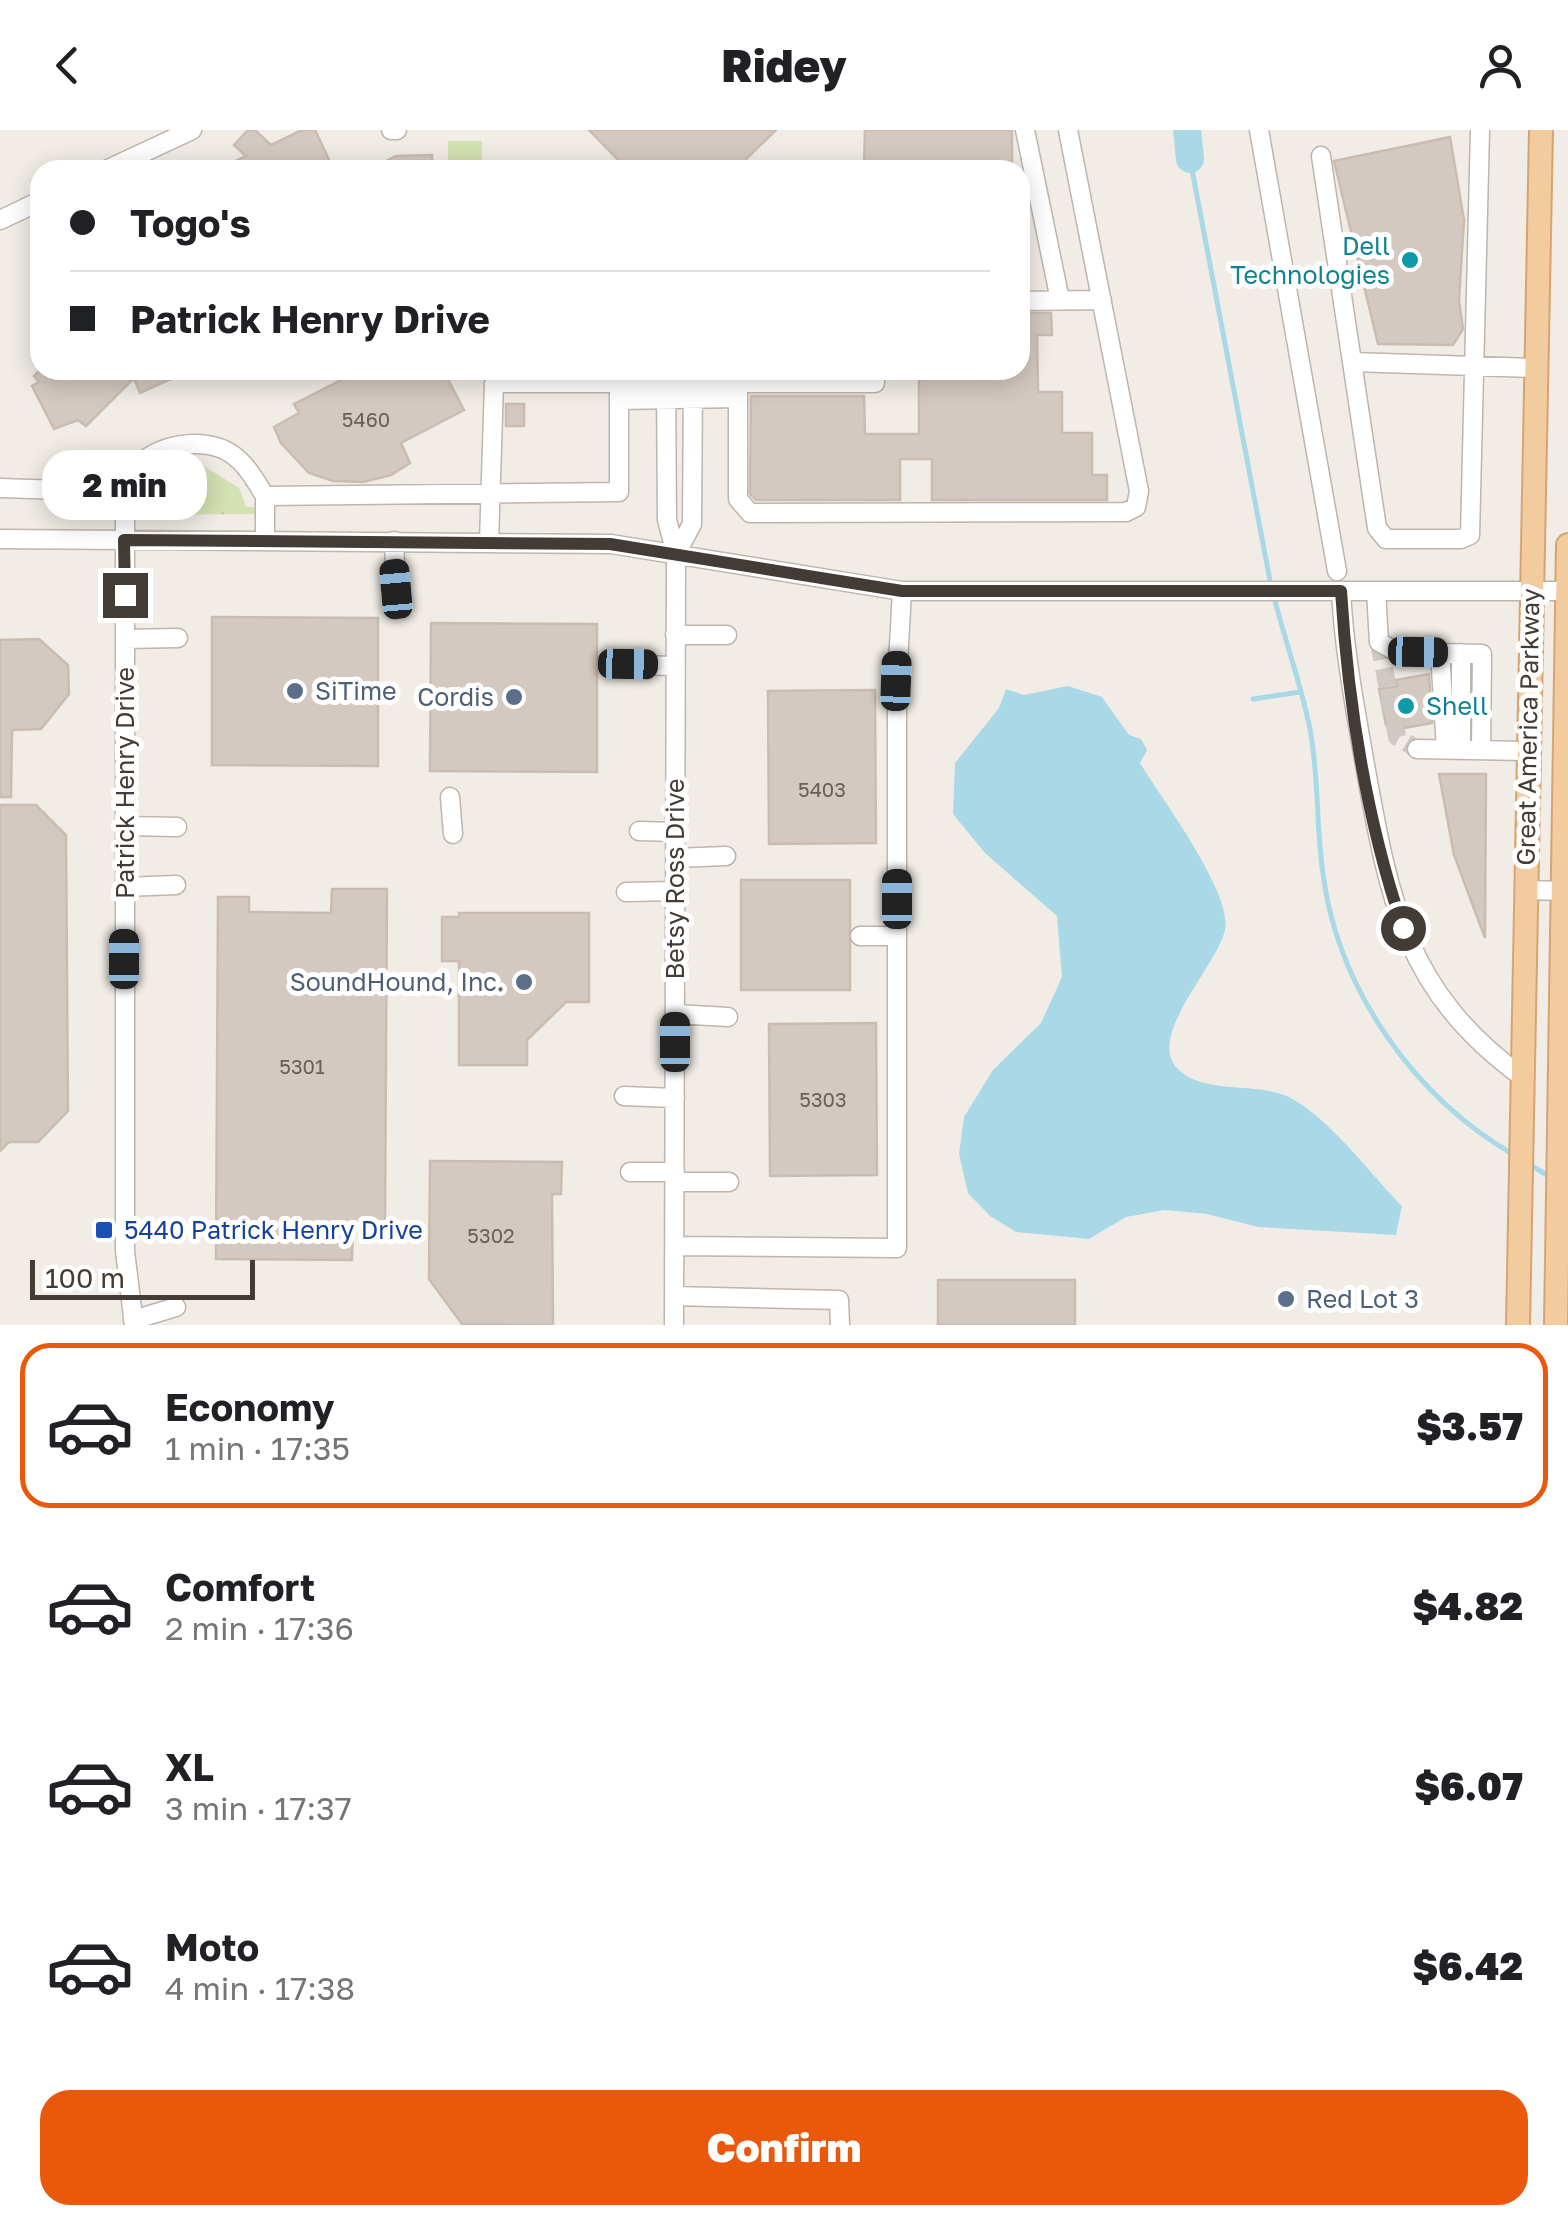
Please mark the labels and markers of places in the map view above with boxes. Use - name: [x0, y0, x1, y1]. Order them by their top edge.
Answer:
- place label: Dell Technologies: [1230, 230, 1390, 290]
- marker: Dell Technologies: [1399, 249, 1421, 271]
- place label: SiTime: [315, 675, 397, 706]
- marker: SiTime: [284, 680, 306, 702]
- place label: Cordis: [417, 681, 494, 712]
- marker: Cordis: [503, 686, 525, 708]
- place label: Shell: [1426, 690, 1488, 721]
- marker: Shell: [1395, 695, 1417, 717]
- place label: SoundHound, Inc.: [290, 966, 504, 997]
- marker: SoundHound, Inc.: [513, 971, 535, 993]
- place label: 5440 Patrick Henry Drive: [124, 1214, 423, 1245]
- marker: 5440 Patrick Henry Drive: [93, 1219, 115, 1241]
- place label: Red Lot 3: [1306, 1283, 1419, 1314]
- marker: Red Lot 3: [1275, 1288, 1297, 1310]

